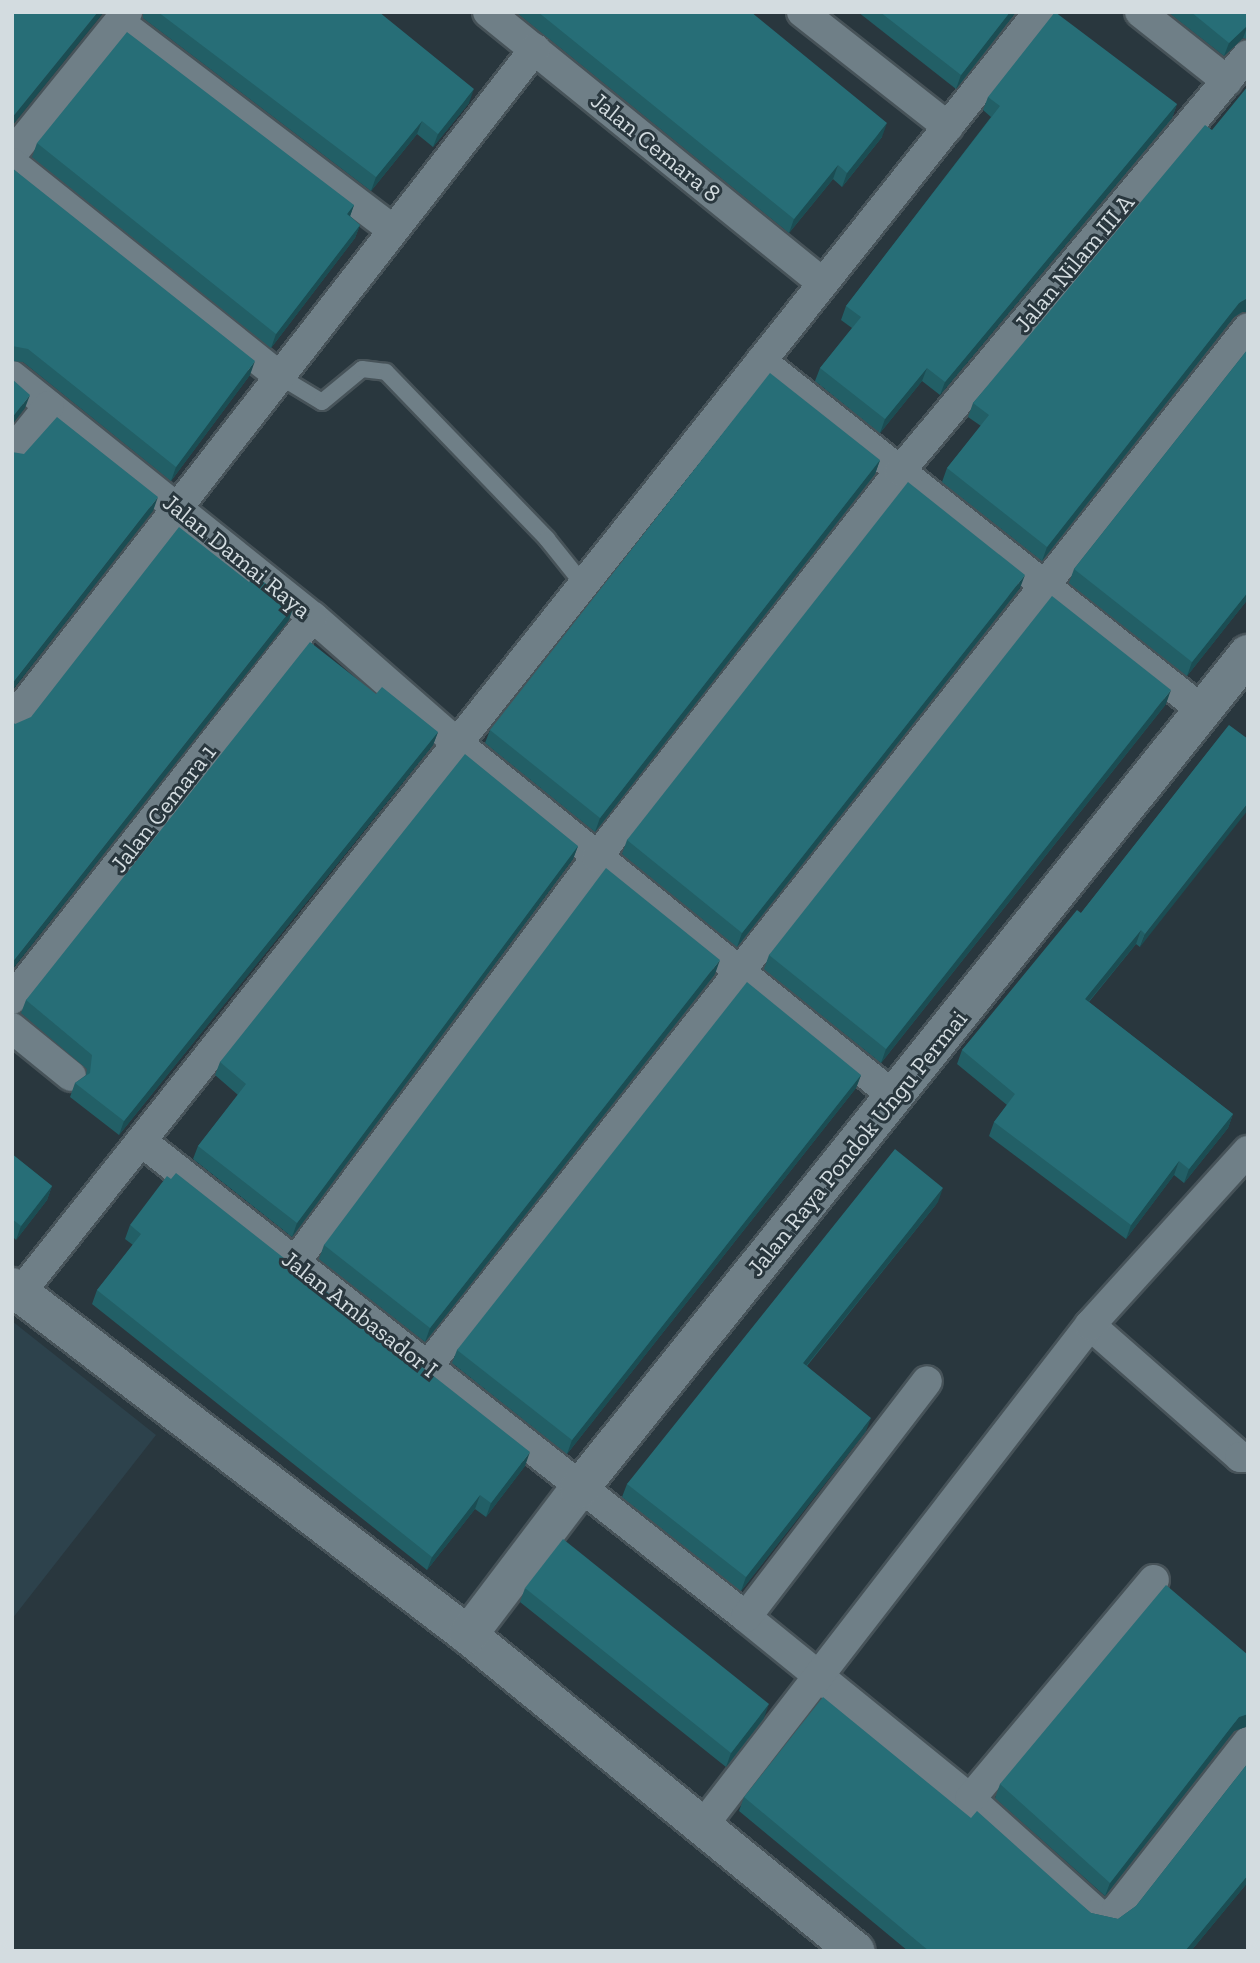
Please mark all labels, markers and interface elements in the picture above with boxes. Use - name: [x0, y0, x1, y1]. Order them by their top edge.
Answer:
- street label: Jalan Cemara 8: [585, 86, 727, 208]
- street label: Jalan Nilam III A: [1008, 188, 1140, 338]
- street label: Jalan Damai Raya: [157, 488, 317, 624]
- street label: Jalan Cemara 1: [104, 738, 222, 878]
- street label: Jalan Raya Pondok Ungu Permai: [741, 1005, 973, 1281]
- street label: Jalan Ambasador I: [276, 1244, 444, 1384]

